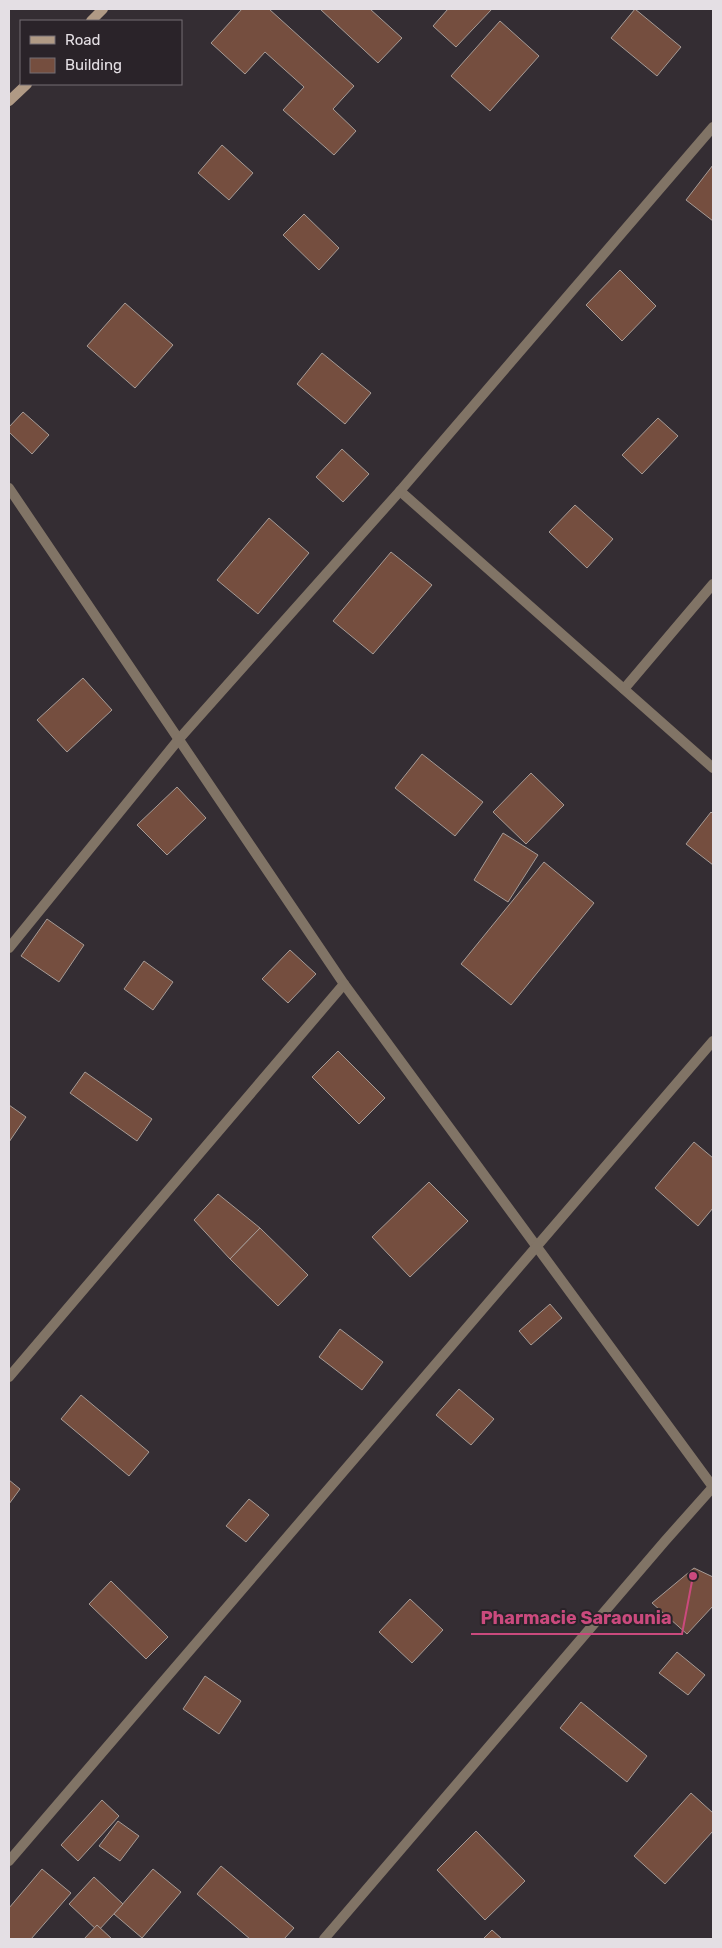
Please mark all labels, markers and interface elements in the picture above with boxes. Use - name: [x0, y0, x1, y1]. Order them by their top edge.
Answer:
- legend: [20, 20, 182, 85]
- text: Road: [65, 31, 101, 49]
- text: Building: [65, 56, 122, 74]
- callout: Pharmacie Saraounia: [471, 1601, 682, 1634]
- text: Pharmacie Saraounia: [480, 1607, 672, 1629]

